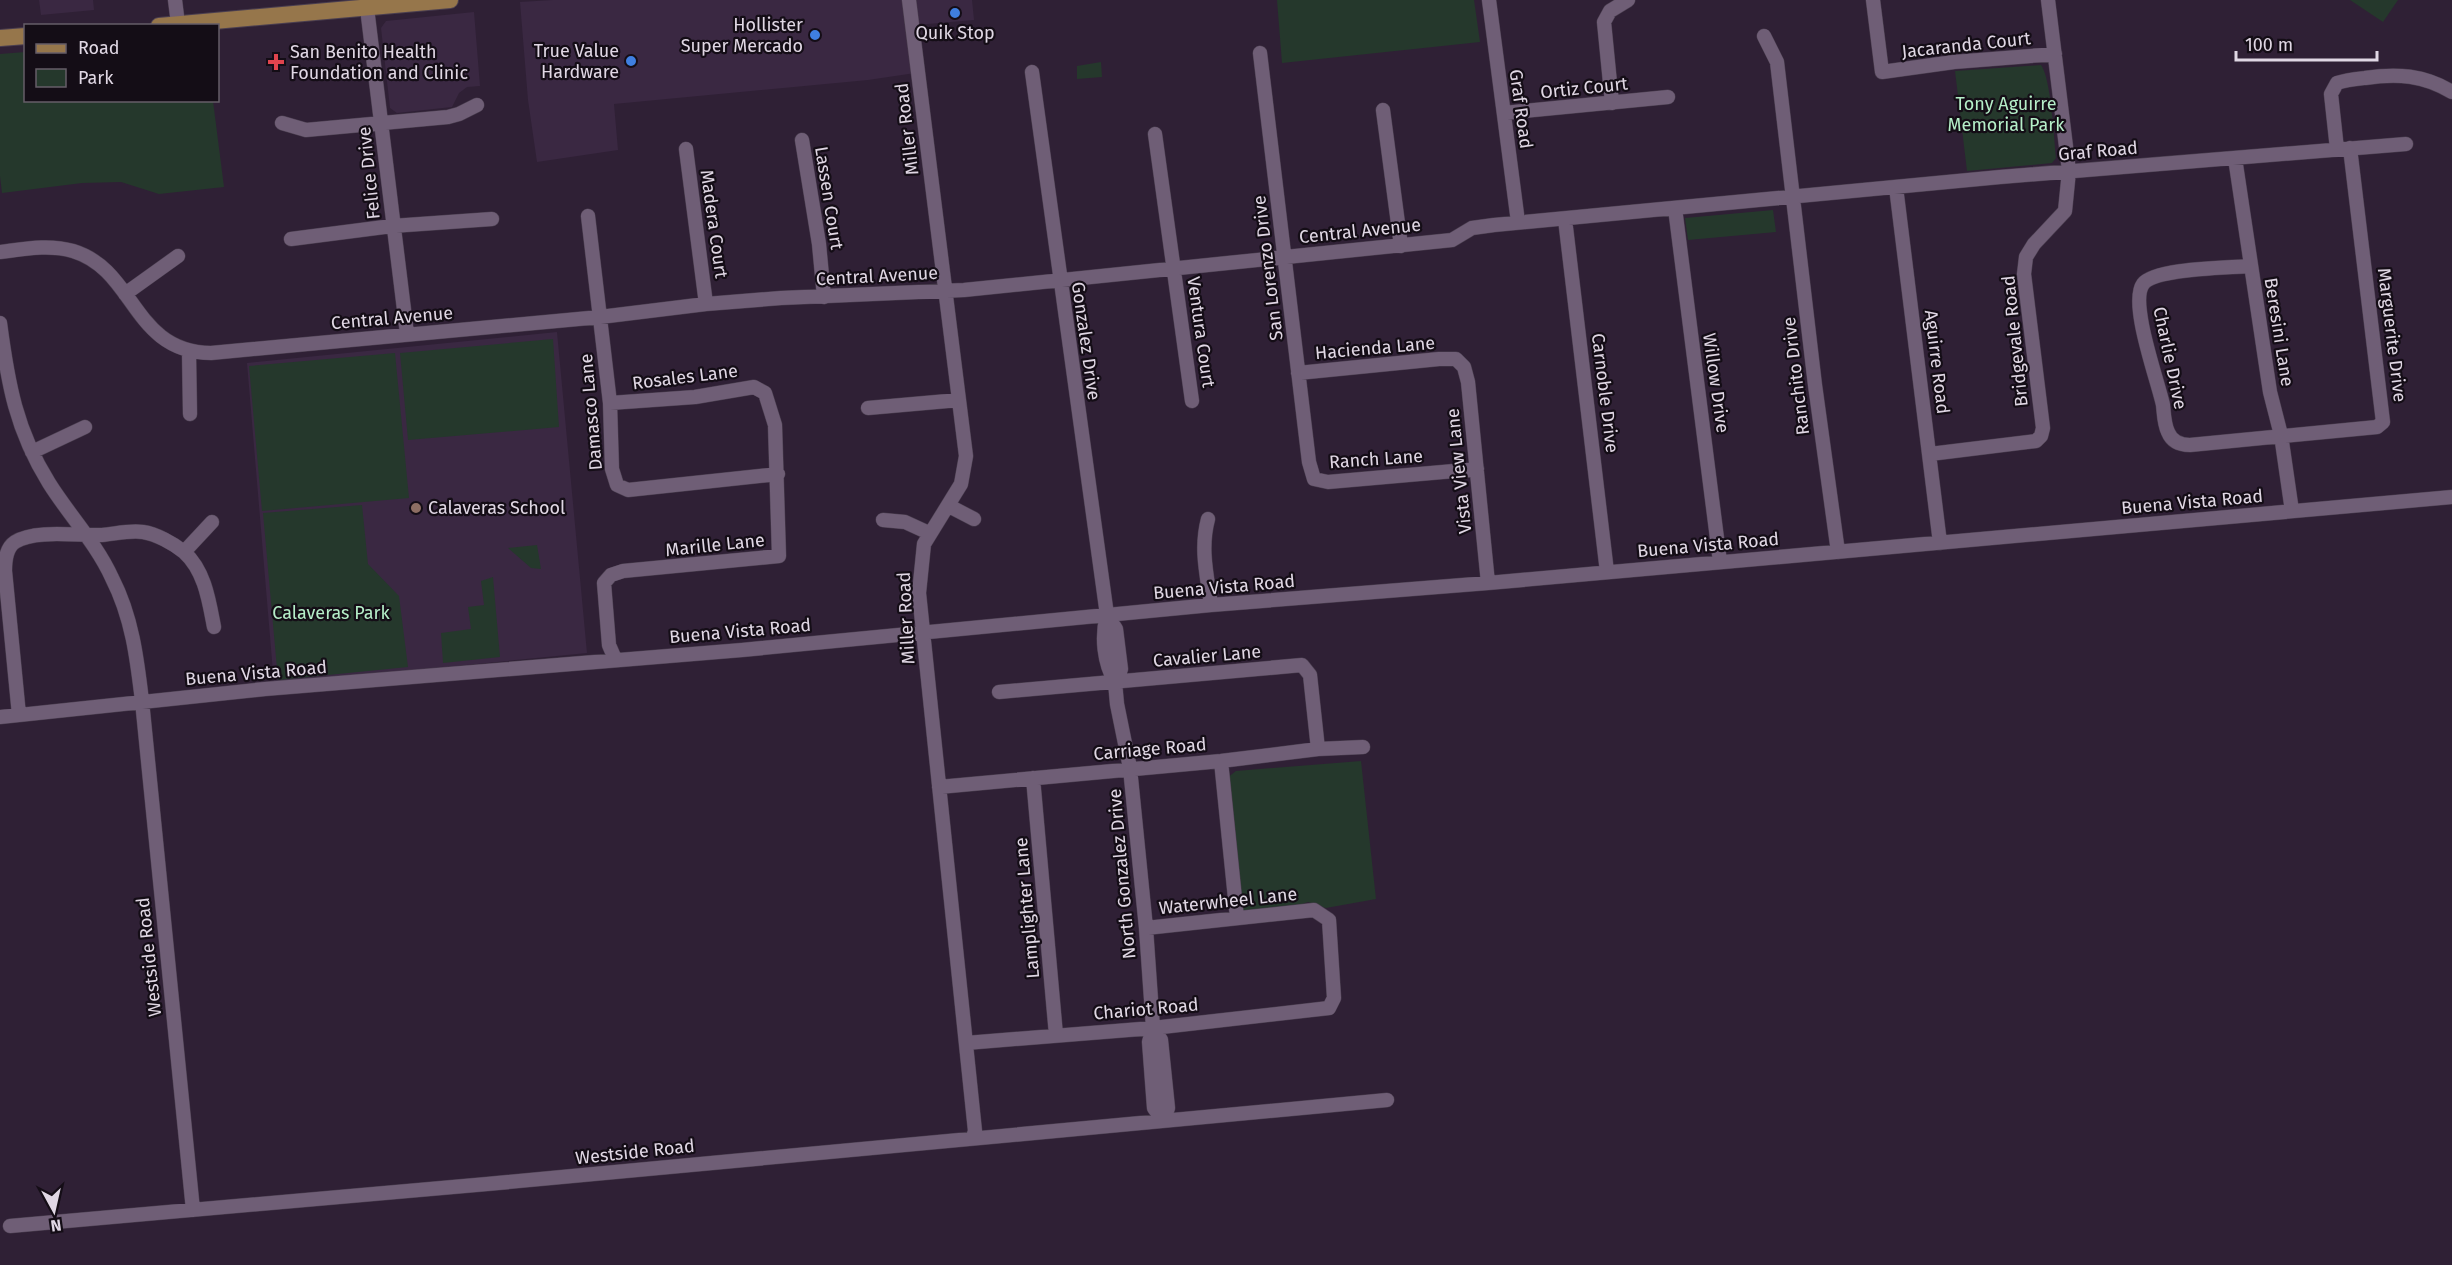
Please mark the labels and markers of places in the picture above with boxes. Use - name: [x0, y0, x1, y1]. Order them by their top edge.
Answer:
- marker: Quik Stop: [948, 6, 962, 20]
- place label: Hollister Super Mercado: [681, 14, 803, 57]
- place label: Quik Stop: [915, 22, 995, 44]
- marker: Hollister Super Mercado: [808, 28, 822, 42]
- place label: True Value Hardware: [534, 40, 619, 83]
- place label: San Benito Health Foundation and Clinic: [290, 41, 468, 84]
- marker: San Benito Health Foundation and Clinic: [267, 53, 285, 71]
- marker: True Value Hardware: [624, 54, 638, 68]
- place label: Calaveras School: [428, 497, 565, 519]
- marker: Calaveras School: [409, 501, 423, 515]

